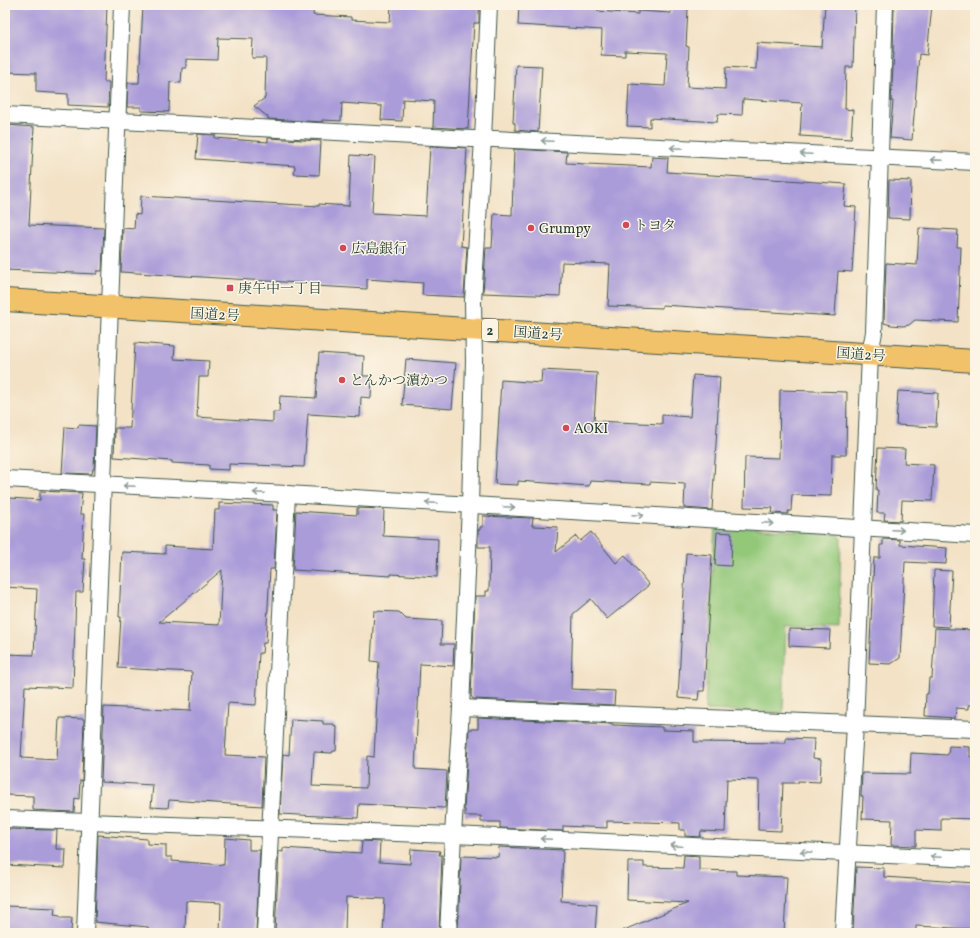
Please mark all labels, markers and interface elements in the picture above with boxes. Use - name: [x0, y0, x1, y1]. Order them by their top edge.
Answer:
- one-way arrow: [540, 138, 553, 145]
- one-way arrow: [670, 144, 683, 151]
- one-way arrow: [800, 151, 813, 158]
- one-way arrow: [930, 157, 943, 164]
- place label: トヨタ: [634, 217, 676, 236]
- place label: Grumpy: [539, 220, 591, 239]
- marker: トヨタ: [621, 220, 631, 230]
- marker: Grumpy: [526, 223, 536, 233]
- place label: 広島銀行: [351, 240, 407, 259]
- marker: 広島銀行: [338, 243, 348, 253]
- place label: 庚午中一丁目: [238, 280, 322, 299]
- marker: 庚午中一丁目: [225, 283, 235, 293]
- street label: 国道2号: [190, 305, 240, 326]
- road number: 2: [482, 319, 498, 341]
- street label: 国道2号: [513, 323, 563, 346]
- street label: 国道2号: [836, 344, 886, 367]
- place label: とんかつ濵かつ: [350, 372, 448, 391]
- marker: とんかつ濵かつ: [337, 375, 347, 385]
- place label: AOKI: [574, 420, 608, 439]
- marker: AOKI: [561, 423, 571, 433]
- one-way arrow: [123, 483, 136, 490]
- one-way arrow: [253, 489, 266, 496]
- one-way arrow: [425, 499, 438, 506]
- one-way arrow: [502, 504, 515, 511]
- one-way arrow: [631, 511, 644, 519]
- one-way arrow: [761, 519, 774, 526]
- one-way arrow: [891, 527, 904, 534]
- one-way arrow: [540, 836, 553, 843]
- one-way arrow: [670, 842, 683, 849]
- one-way arrow: [800, 848, 813, 855]
- one-way arrow: [930, 854, 943, 861]

